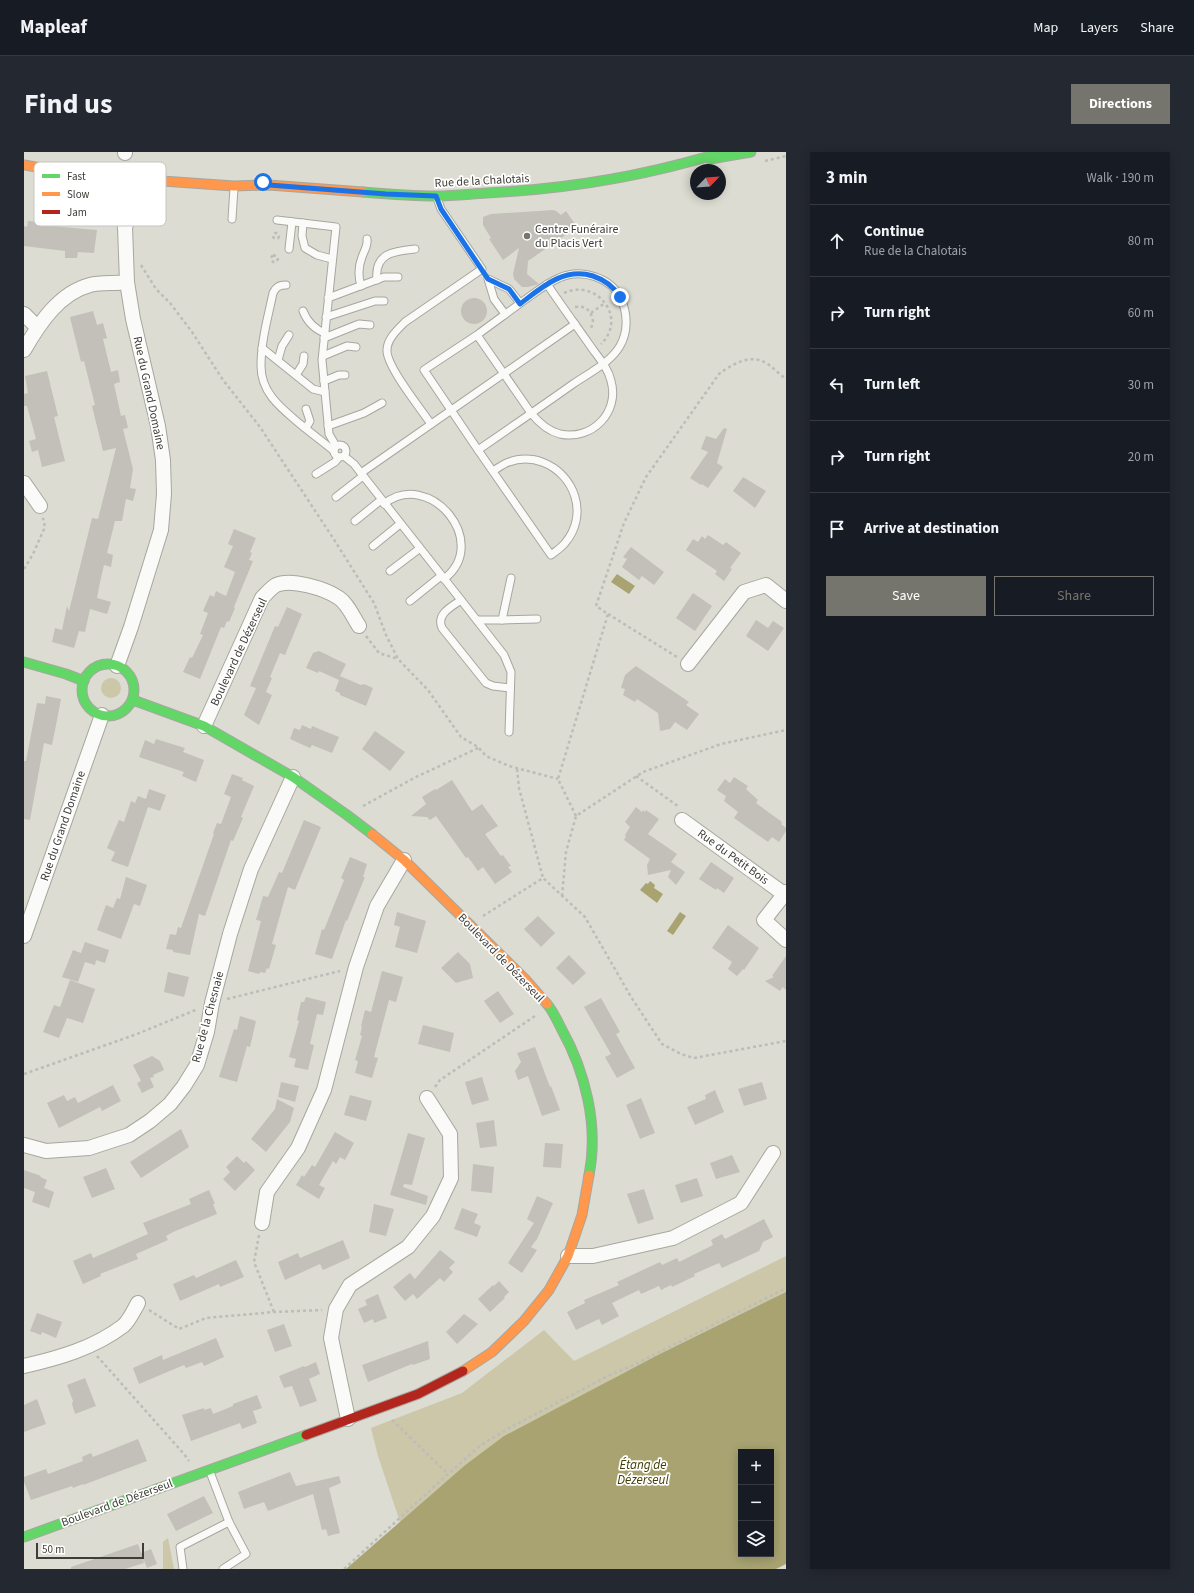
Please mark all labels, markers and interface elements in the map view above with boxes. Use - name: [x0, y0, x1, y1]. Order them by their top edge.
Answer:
- text: Mapleaf: [20, 14, 87, 41]
- text: Map: [1033, 18, 1058, 38]
- text: Layers: [1080, 18, 1118, 38]
- text: Share: [1140, 18, 1174, 38]
- text: Find us: [24, 84, 112, 124]
- button: Directions: [1071, 84, 1170, 124]
- legend: [34, 162, 166, 226]
- north arrow: [690, 164, 726, 200]
- text: 3 min: [826, 166, 867, 190]
- text: Fast: [67, 169, 86, 184]
- text: Walk · 190 m: [1086, 169, 1154, 187]
- street label: Rue de la Chalotais: [434, 170, 530, 192]
- route start: [254, 173, 272, 191]
- text: Slow: [67, 187, 90, 202]
- text: Jam: [67, 205, 87, 220]
- place label: Centre Funéraire du Placis Vert: [535, 221, 619, 252]
- text: Continue: [864, 221, 924, 242]
- icon: ahead: [826, 230, 848, 252]
- marker: Centre Funéraire du Placis Vert: [522, 231, 532, 241]
- text: 80 m: [1128, 232, 1154, 250]
- text: Rue de la Chalotais: [864, 242, 967, 260]
- route end: [611, 288, 629, 306]
- icon: right: [826, 302, 848, 324]
- text: Turn right: [864, 302, 930, 323]
- text: 60 m: [1128, 304, 1154, 322]
- street label: Rue du Grand Domaine: [129, 335, 169, 451]
- icon: left: [826, 374, 848, 396]
- text: Turn left: [864, 374, 920, 395]
- text: 30 m: [1128, 376, 1154, 394]
- icon: right: [826, 446, 848, 468]
- text: Turn right: [864, 446, 930, 467]
- text: 20 m: [1128, 448, 1154, 466]
- icon: arrive: [826, 518, 848, 540]
- text: Arrive at destination: [864, 518, 999, 539]
- button: Save: [826, 576, 986, 616]
- button: Share: [994, 576, 1154, 616]
- street label: Boulevard de Dézerseul: [206, 595, 272, 709]
- street label: Rue du Grand Domaine: [36, 769, 90, 883]
- street label: Rue du Petit Bois: [694, 825, 772, 889]
- street label: Boulevard de Dézerseul: [454, 910, 548, 1006]
- street label: Rue de la Chesnaie: [188, 969, 228, 1065]
- map controls: [738, 1449, 774, 1557]
- button: +: [738, 1449, 774, 1485]
- water label: Étang de Dézerseul: [617, 1456, 669, 1489]
- street label: Boulevard de Dézerseul: [59, 1475, 175, 1531]
- button: −: [738, 1485, 774, 1521]
- button: layers: [738, 1521, 774, 1557]
- scale bar: [36, 1541, 144, 1560]
- text: 50 m: [42, 1542, 64, 1557]

